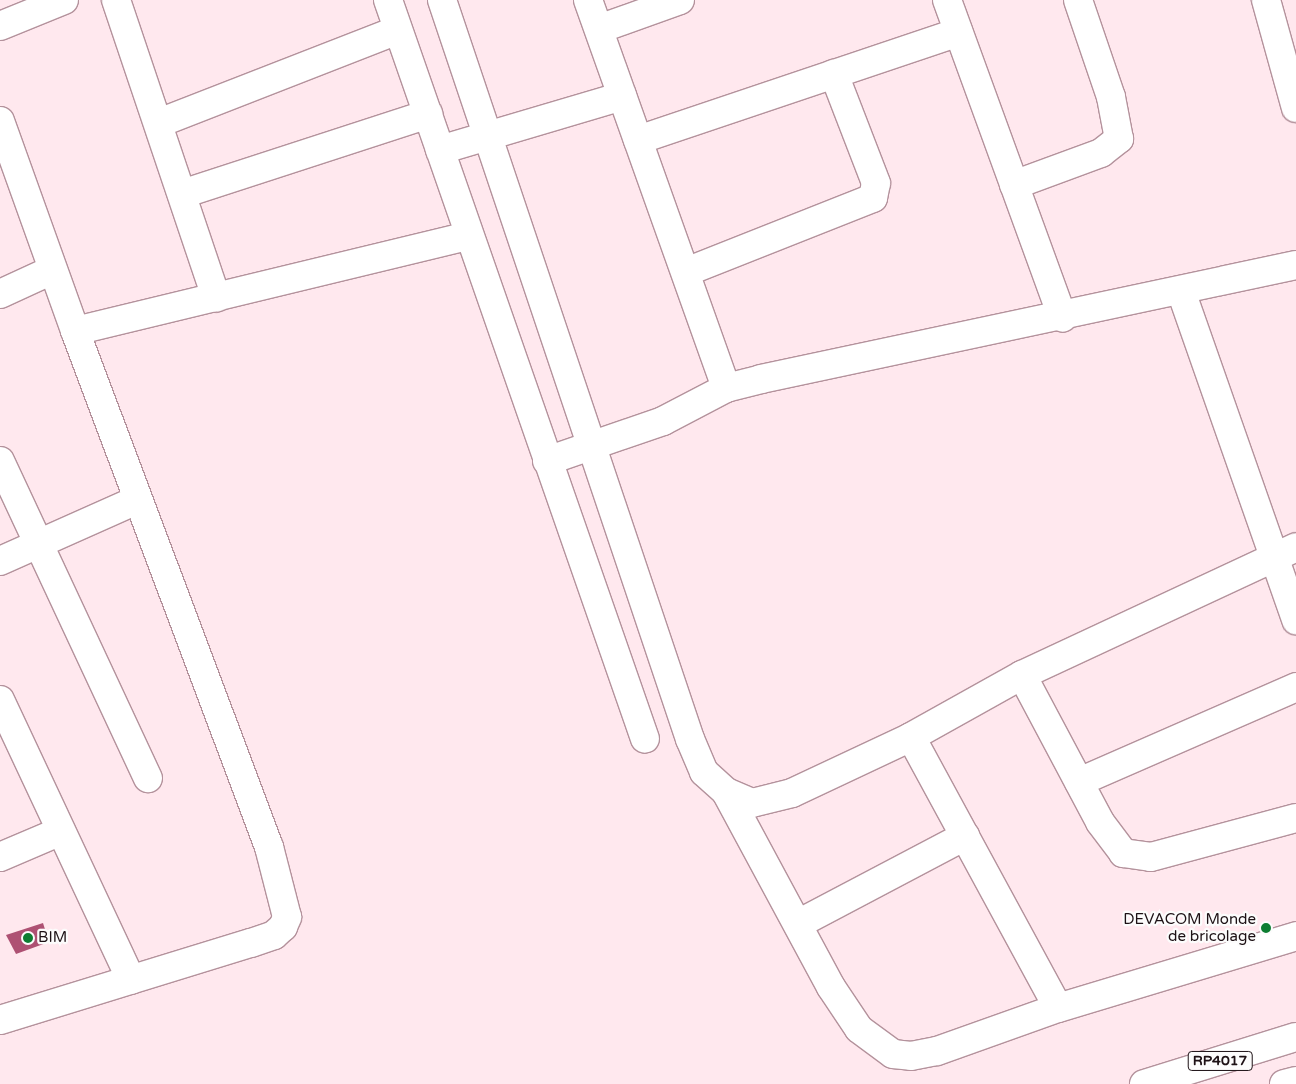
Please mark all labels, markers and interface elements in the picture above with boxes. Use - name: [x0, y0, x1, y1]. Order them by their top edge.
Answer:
- place label: DEVACOM Monde de bricolage: [1123, 910, 1256, 945]
- marker: DEVACOM Monde de bricolage: [1260, 922, 1272, 934]
- place label: BIM: [38, 929, 67, 947]
- marker: BIM: [22, 932, 34, 944]
- road number: RP4017: [1188, 1050, 1252, 1072]

